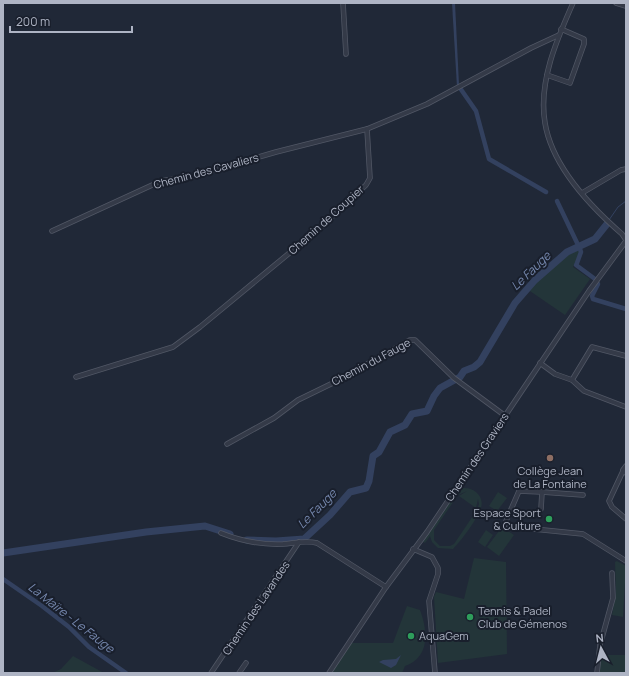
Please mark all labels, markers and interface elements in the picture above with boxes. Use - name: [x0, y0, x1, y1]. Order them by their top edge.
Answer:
- scale bar: [10, 8, 132, 34]
- text: 200 m: [16, 13, 50, 30]
- street label: Chemin des Cavaliers: [152, 149, 260, 192]
- street label: Chemin de Coupier: [285, 182, 367, 258]
- water label: Le Fauge: [507, 247, 555, 294]
- street label: Chemin du Fauge: [329, 334, 413, 389]
- street label: Chemin des Graviers: [441, 409, 512, 504]
- marker: Collège Jean de La Fontaine: [545, 453, 555, 463]
- place label: Collège Jean de La Fontaine: [513, 463, 587, 491]
- water label: Le Fauge: [293, 485, 341, 532]
- place label: Espace Sport & Culture: [474, 505, 542, 533]
- marker: Espace Sport & Culture: [544, 514, 554, 524]
- street label: Chemin des Lavandes: [219, 558, 293, 658]
- water label: La Maïre - Le Fauge: [25, 579, 119, 657]
- place label: Tennis & Padel Club de Gémenos: [478, 603, 567, 631]
- marker: Tennis & Padel Club de Gémenos: [465, 612, 475, 622]
- place label: AquaGem: [419, 628, 468, 643]
- north arrow: [581, 628, 621, 668]
- text: N: [595, 630, 605, 646]
- marker: AquaGem: [406, 631, 416, 641]

